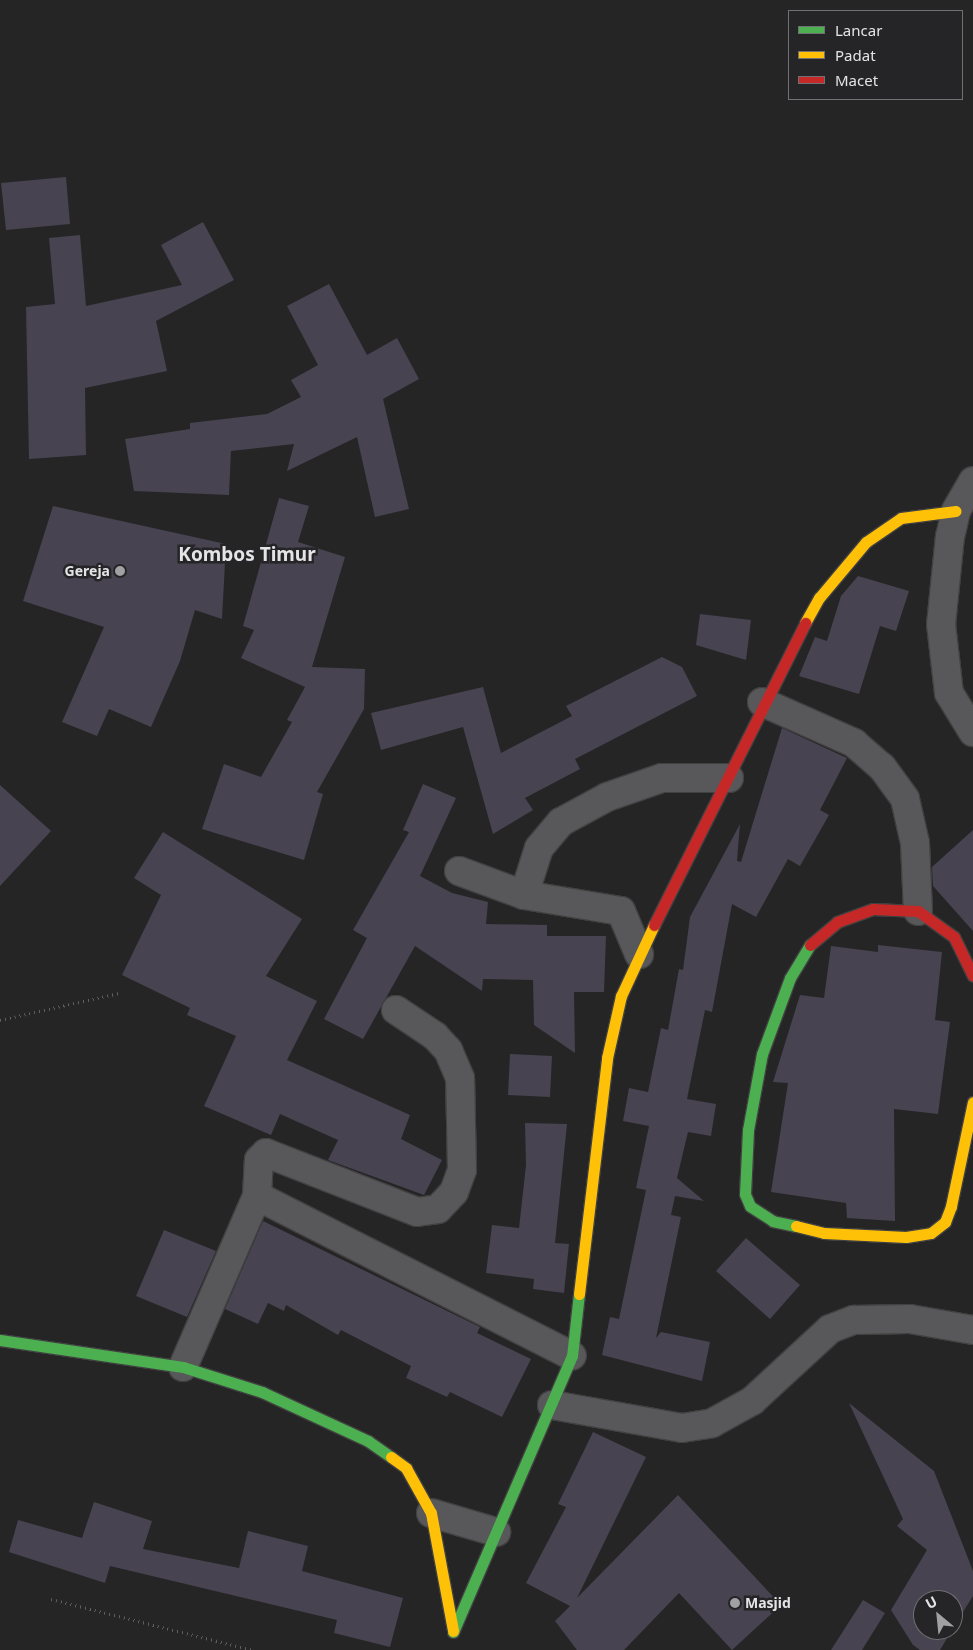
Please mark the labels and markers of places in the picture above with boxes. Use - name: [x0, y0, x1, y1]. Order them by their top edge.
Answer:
- place label: Gereja: [65, 563, 110, 579]
- marker: Gereja: [114, 565, 126, 577]
- place label: Masjid: [745, 1595, 791, 1611]
- marker: Masjid: [729, 1597, 741, 1609]

